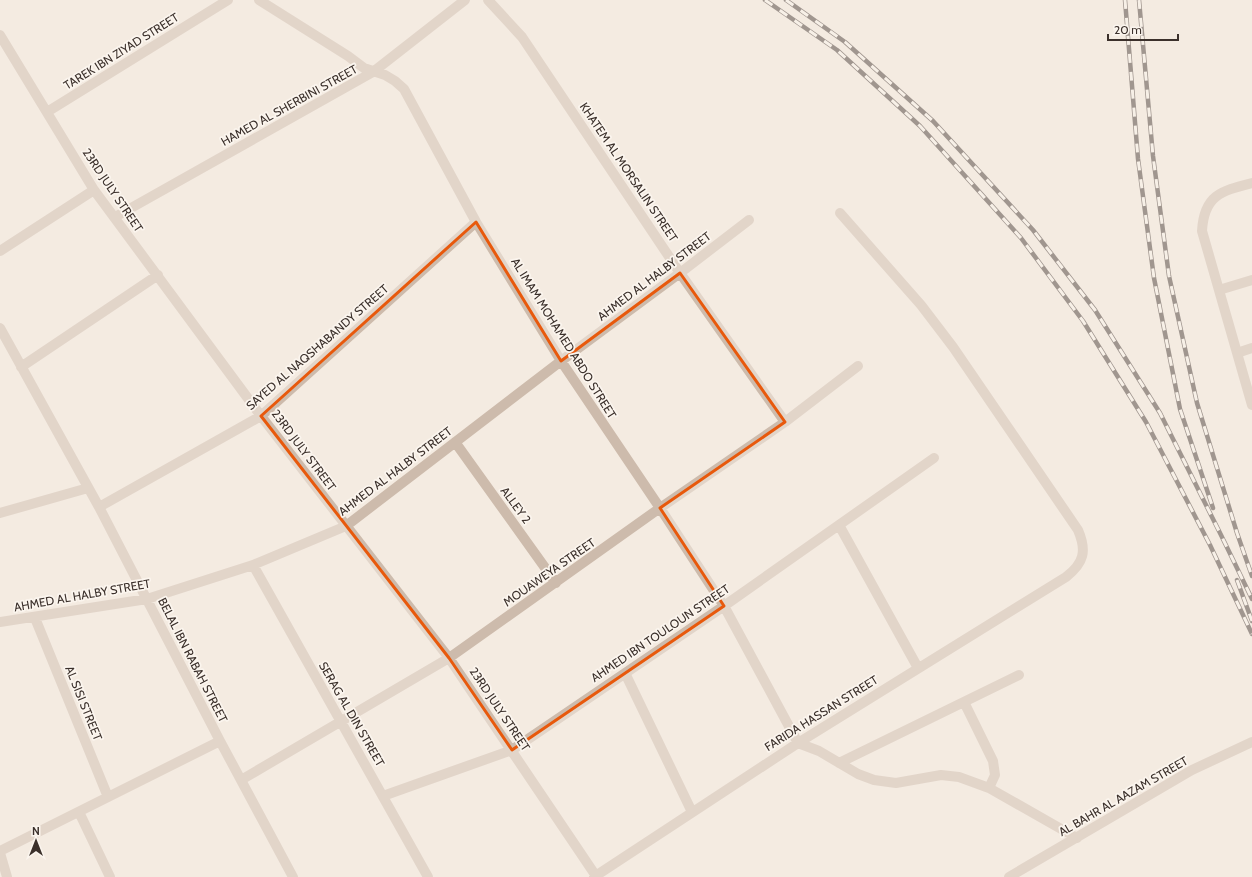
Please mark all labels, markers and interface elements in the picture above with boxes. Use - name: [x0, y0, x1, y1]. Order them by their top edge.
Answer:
- street label: TAREK IBN ZIYAD STREET: [61, 9, 182, 93]
- scale bar: [1108, 16, 1178, 42]
- text: 20 m: [1114, 22, 1142, 37]
- street label: HAMED AL SHERBINI STREET: [218, 61, 360, 149]
- street label: KHATEM AL MORSALIN STREET: [577, 100, 682, 245]
- street label: 23RD JULY STREET: [79, 145, 147, 235]
- street label: AHMED AL HALBY STREET: [594, 228, 714, 324]
- street label: AL IMAM MOHAMED ABDO STREET: [508, 255, 620, 422]
- street label: SAYED AL NAQSHABANDY STREET: [243, 281, 392, 413]
- street label: 23RD JULY STREET: [269, 406, 340, 494]
- street label: AHMED AL HALBY STREET: [335, 423, 455, 519]
- street label: ALLEY 2: [498, 484, 534, 526]
- street label: MOUAWEYA STREET: [500, 534, 598, 609]
- street label: AHMED AL HALBY STREET: [13, 576, 152, 614]
- street label: AHMED IBN TOULOUN STREET: [588, 581, 733, 685]
- street label: BELAL IBN RABAH STREET: [155, 595, 231, 725]
- street label: SERAG AL DIN STREET: [316, 659, 388, 769]
- street label: AL SISI STREET: [62, 663, 106, 743]
- street label: 23RD JULY STREET: [466, 664, 534, 754]
- street label: FARIDA HASSAN STREET: [762, 672, 881, 754]
- street label: AL BAHR AL AAZAM STREET: [1056, 753, 1191, 839]
- north arrow: [16, 821, 56, 861]
- text: N: [32, 824, 40, 838]

